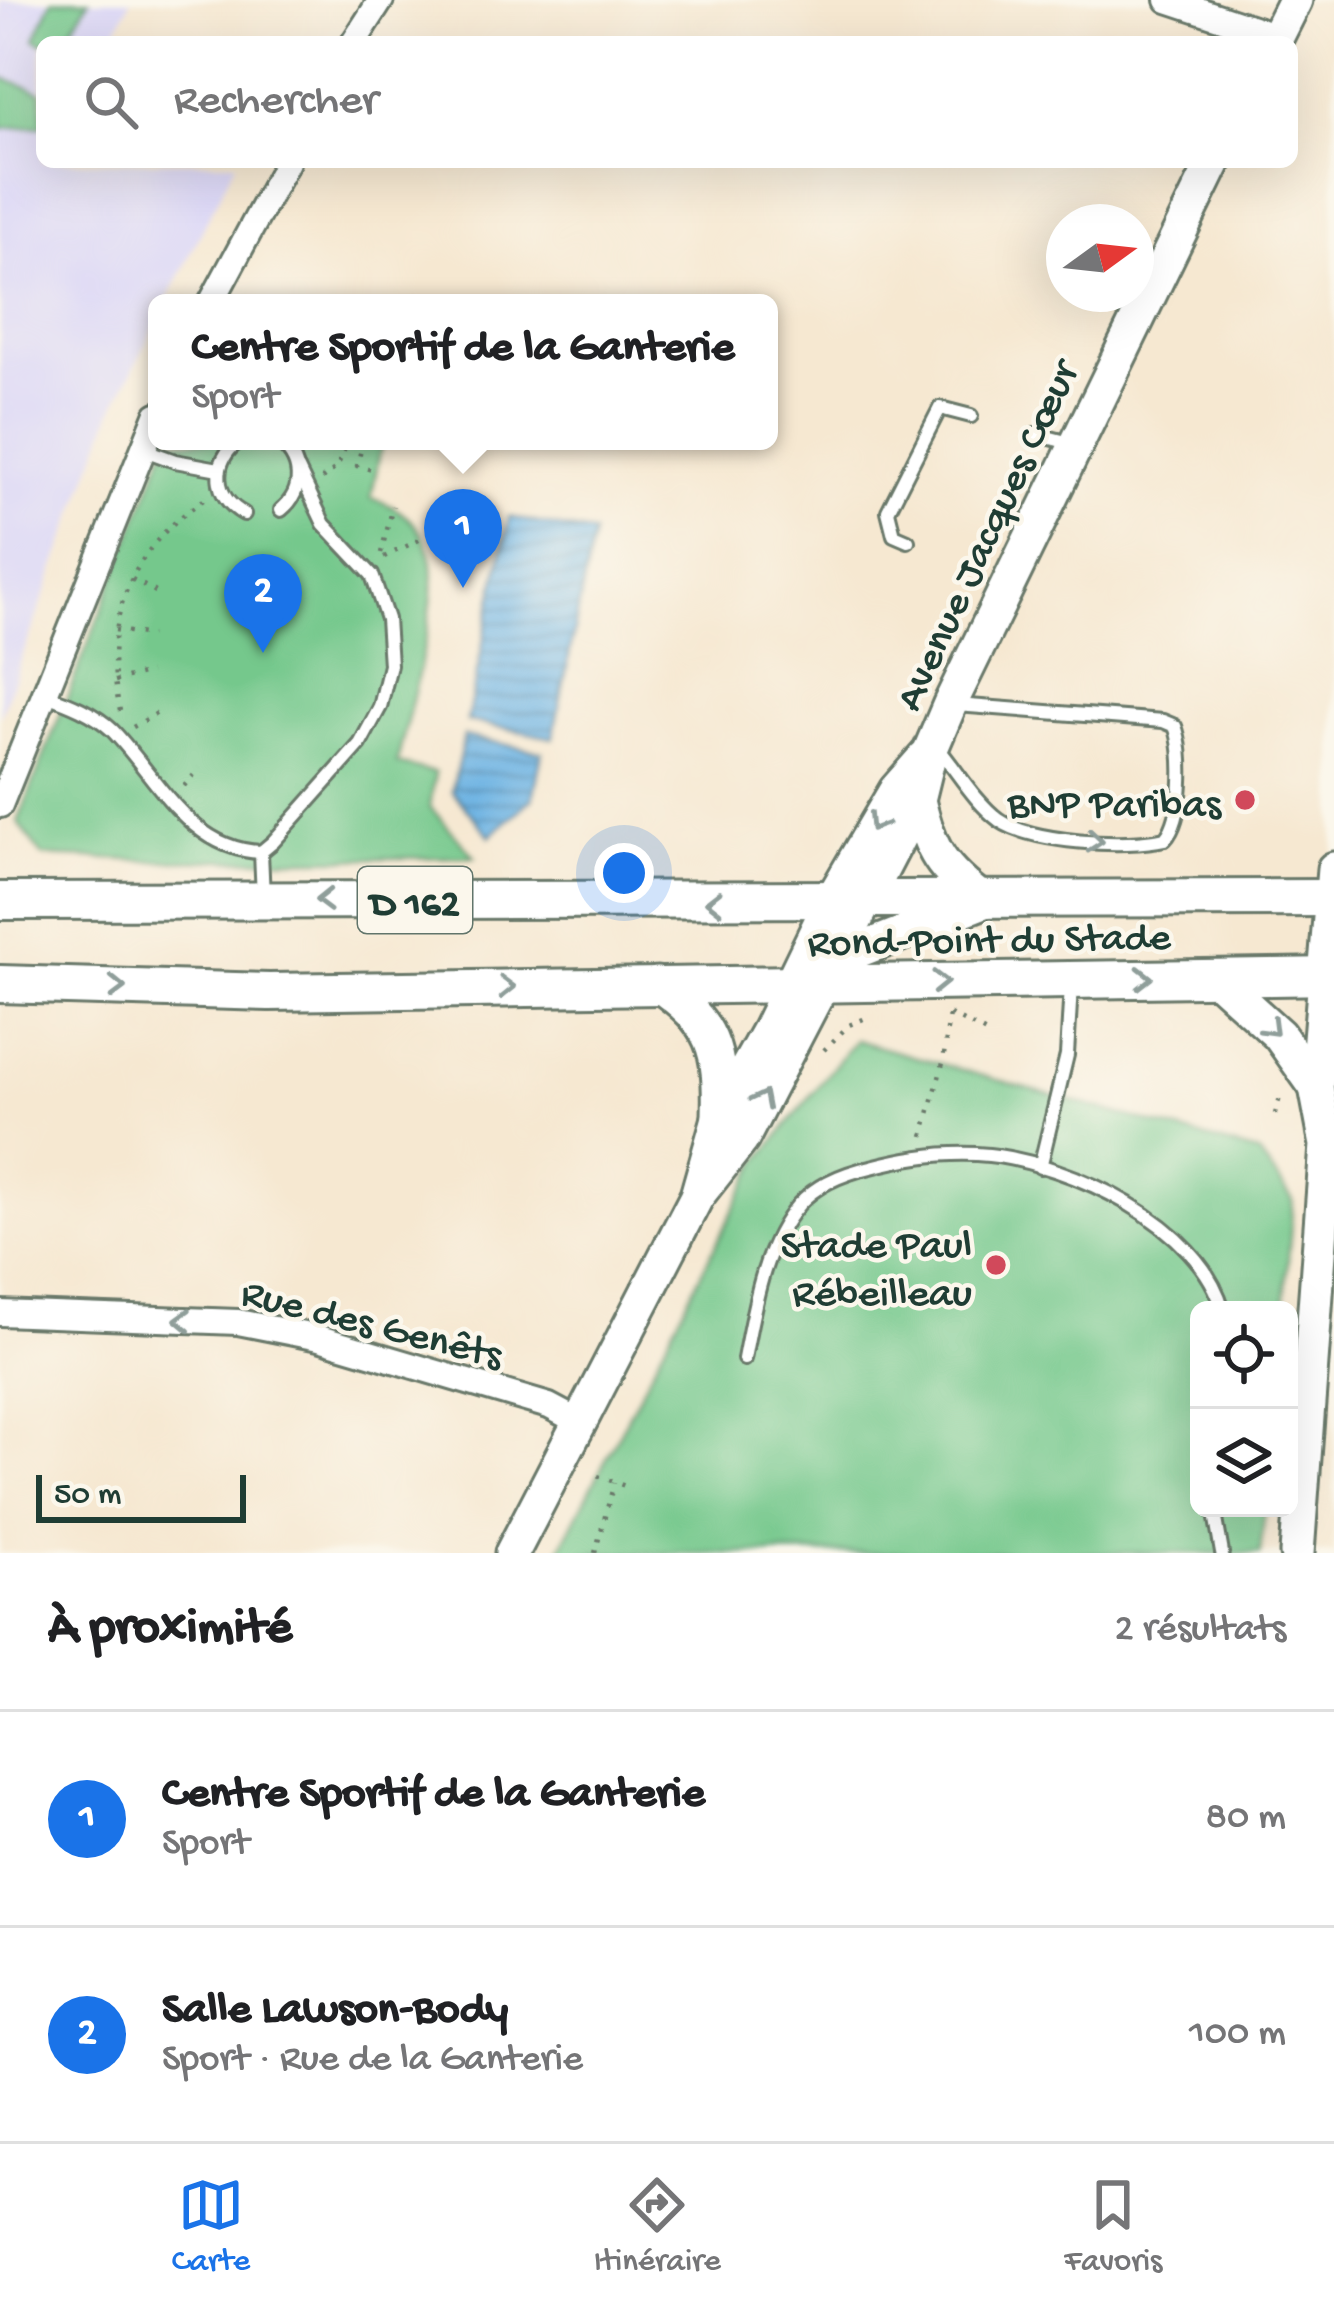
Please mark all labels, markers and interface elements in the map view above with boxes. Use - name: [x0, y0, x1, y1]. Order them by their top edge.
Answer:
- search box: [36, 36, 1298, 168]
- icon: search: [78, 69, 144, 135]
- text: Rechercher: [174, 76, 378, 129]
- north arrow: [1046, 204, 1154, 312]
- popup: [148, 294, 778, 450]
- text: Centre Sportif de la Ganterie: [191, 323, 735, 376]
- street label: Avenue Jacques Cœur: [887, 352, 1094, 720]
- text: Sport: [191, 376, 279, 422]
- pin: 1: [424, 489, 502, 588]
- pin: 2: [224, 554, 302, 653]
- place label: BNP Paribas: [1007, 783, 1223, 832]
- marker: BNP Paribas: [1232, 787, 1258, 813]
- one-way arrow: [868, 810, 890, 832]
- one-way arrow: [1086, 828, 1105, 853]
- your location: [594, 843, 654, 903]
- road number: D 162: [358, 867, 472, 933]
- one-way arrow: [314, 887, 332, 913]
- one-way arrow: [704, 889, 722, 915]
- street label: Rond-Point du Stade: [807, 916, 1172, 971]
- one-way arrow: [1136, 965, 1154, 991]
- one-way arrow: [931, 969, 950, 995]
- one-way arrow: [108, 973, 127, 999]
- one-way arrow: [498, 975, 517, 1001]
- one-way arrow: [1257, 1014, 1279, 1036]
- one-way arrow: [748, 1090, 772, 1111]
- place label: Stade Paul Rébeilleau: [780, 1224, 972, 1321]
- marker: Stade Paul Rébeilleau: [983, 1252, 1009, 1278]
- street label: Rue des Genêts: [236, 1271, 508, 1384]
- map controls: [1190, 1301, 1298, 1517]
- button: locate: [1190, 1301, 1298, 1409]
- one-way arrow: [173, 1307, 192, 1333]
- button: layers: [1190, 1409, 1298, 1517]
- scale bar: [36, 1469, 246, 1522]
- text: 50 m: [54, 1477, 121, 1515]
- text: À proximité: [48, 1601, 292, 1661]
- text: 2 résultats: [1115, 1608, 1286, 1654]
- text: Centre Sportif de la Ganterie: [162, 1769, 705, 1822]
- text: 1: [79, 1796, 95, 1842]
- text: 80 m: [1206, 1796, 1286, 1842]
- text: Sport: [162, 1822, 249, 1868]
- text: Salle Lawson-Body: [162, 1985, 508, 2038]
- text: 2: [77, 2012, 97, 2058]
- text: 100 m: [1189, 2012, 1286, 2058]
- text: Sport · Rue de la Ganterie: [162, 2038, 583, 2084]
- tab: Carte: [172, 2172, 250, 2282]
- tab: Itinéraire: [594, 2172, 721, 2282]
- tab: Favoris: [1064, 2172, 1162, 2282]

